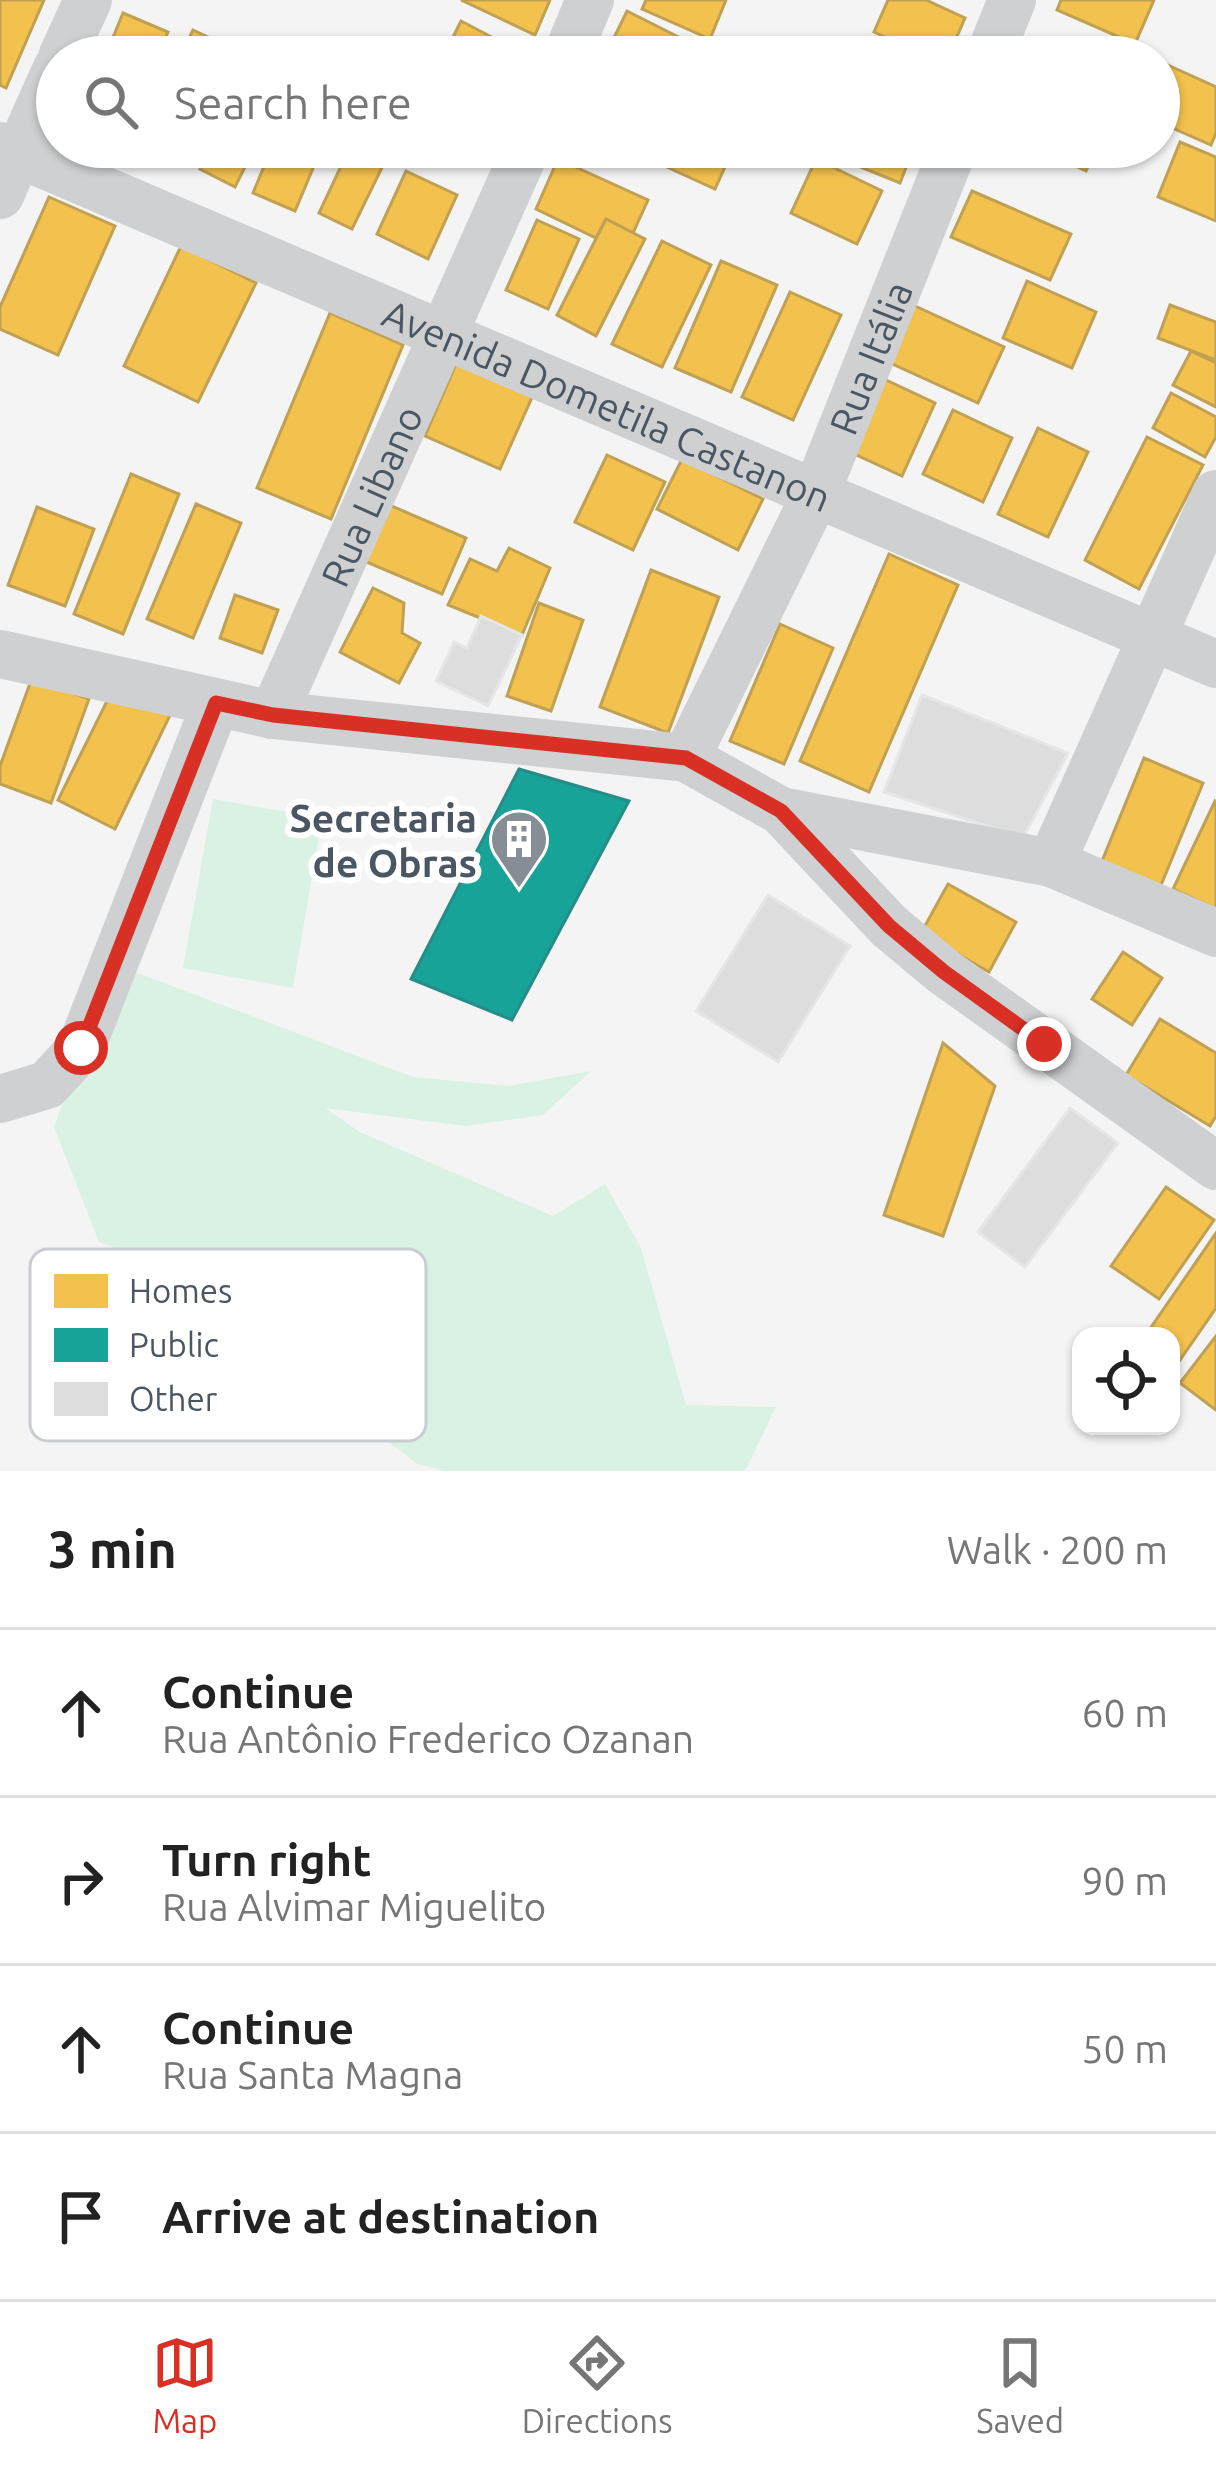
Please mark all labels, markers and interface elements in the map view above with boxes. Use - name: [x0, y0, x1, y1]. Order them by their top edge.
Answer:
- search box: [36, 36, 1180, 168]
- icon: search: [78, 69, 144, 135]
- text: Search here: [174, 77, 412, 128]
- street label: Rua Itália: [820, 275, 920, 440]
- street label: Avenida Dometila Castanon: [377, 290, 837, 519]
- street label: Rua Libano: [312, 399, 430, 593]
- place label: Secretaria de Obras: [290, 796, 477, 884]
- building icon: Secretaria de Obras: [488, 808, 550, 890]
- route end: [1017, 1017, 1071, 1071]
- route start: [54, 1021, 108, 1075]
- legend: [30, 1249, 426, 1441]
- text: Homes: [129, 1272, 232, 1309]
- text: Public: [129, 1326, 219, 1363]
- map controls: [1072, 1327, 1180, 1435]
- button: locate: [1072, 1327, 1180, 1435]
- text: Other: [129, 1380, 218, 1417]
- text: 3 min: [48, 1520, 177, 1578]
- text: Walk · 200 m: [947, 1528, 1168, 1571]
- text: Continue: [162, 1666, 354, 1717]
- icon: ahead: [48, 1680, 114, 1746]
- text: 60 m: [1081, 1691, 1168, 1734]
- text: Rua Antônio Frederico Ozanan: [162, 1717, 694, 1760]
- text: Turn right: [162, 1834, 371, 1885]
- icon: right: [48, 1848, 114, 1914]
- text: 90 m: [1081, 1859, 1168, 1902]
- text: Rua Alvimar Miguelito: [162, 1885, 546, 1928]
- text: Continue: [162, 2002, 354, 2053]
- icon: ahead: [48, 2016, 114, 2082]
- text: 50 m: [1081, 2027, 1168, 2070]
- text: Rua Santa Magna: [162, 2053, 463, 2096]
- icon: arrive: [48, 2184, 114, 2250]
- text: Arrive at destination: [162, 2191, 599, 2242]
- tab: Map: [152, 2330, 218, 2439]
- tab: Directions: [522, 2330, 672, 2439]
- tab: Saved: [976, 2330, 1064, 2439]

